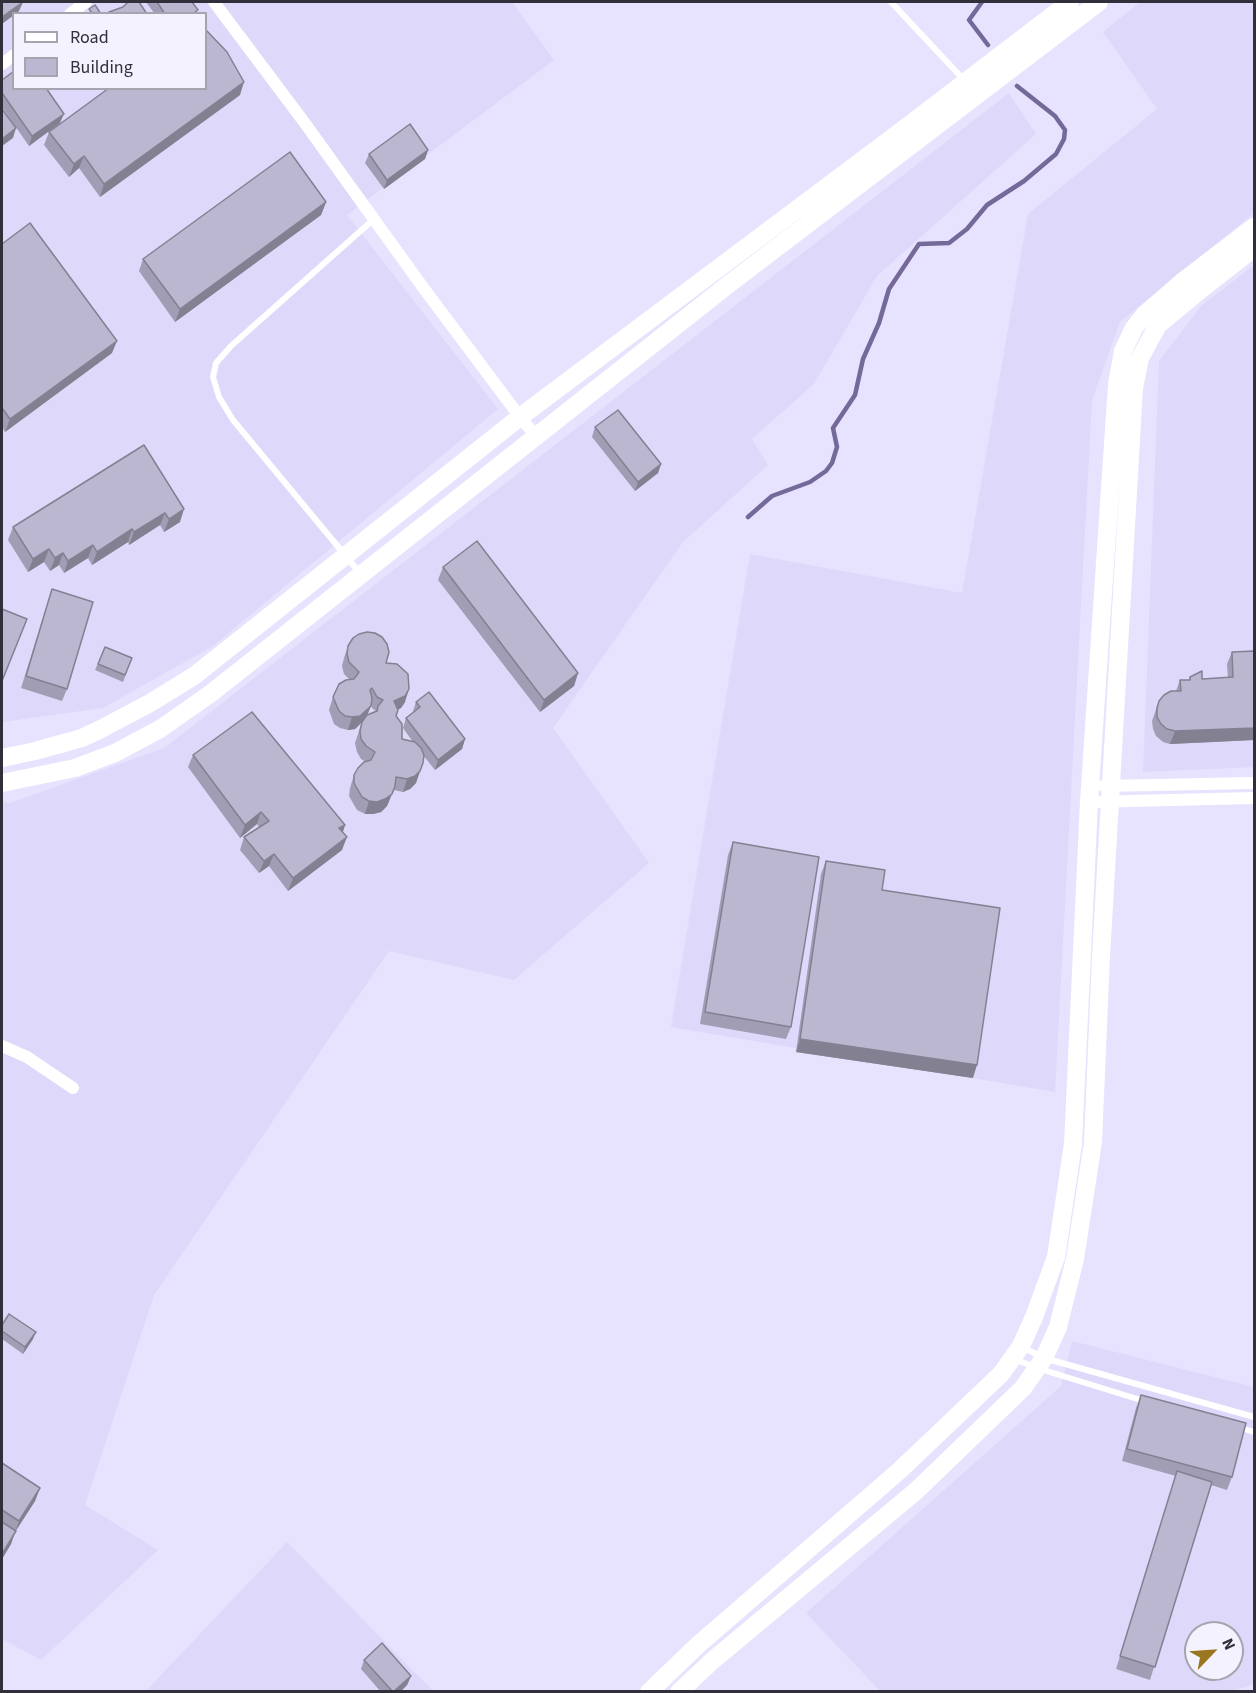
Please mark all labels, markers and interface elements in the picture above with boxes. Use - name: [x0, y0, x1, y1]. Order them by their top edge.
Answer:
- legend: [12, 12, 207, 90]
- text: Road: [70, 25, 109, 50]
- text: Building: [70, 55, 133, 80]
- north arrow: [1184, 1621, 1244, 1681]
- text: N: [1216, 1635, 1241, 1654]

